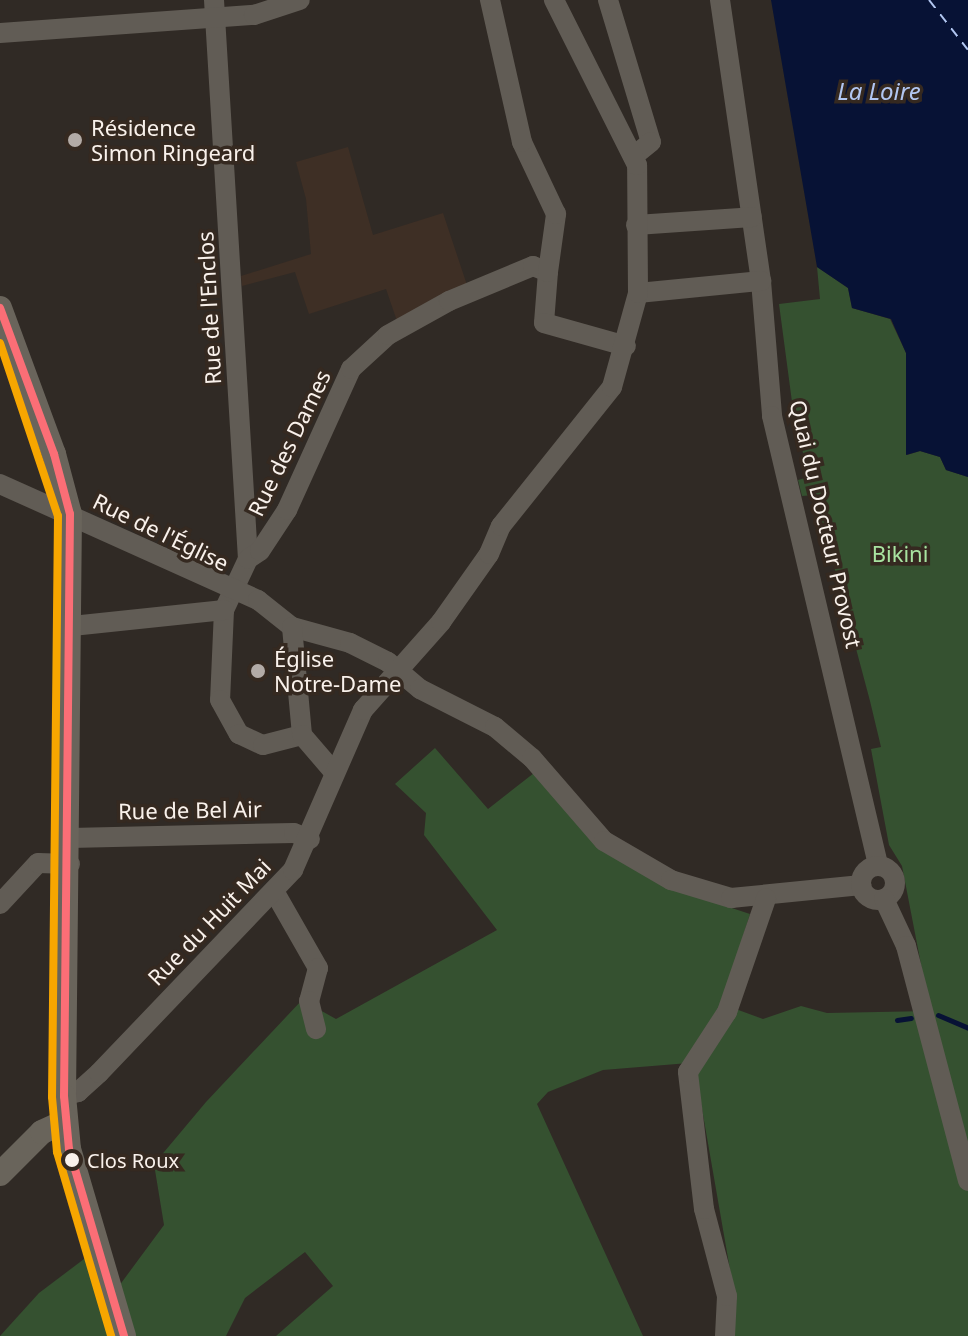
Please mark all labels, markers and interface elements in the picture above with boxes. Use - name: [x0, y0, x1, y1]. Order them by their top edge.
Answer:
- water label: La Loire: [837, 77, 921, 105]
- place label: Résidence Simon Ringeard: [91, 114, 255, 166]
- marker: Résidence Simon Ringeard: [66, 131, 84, 149]
- street label: Rue de l'Enclos: [192, 231, 226, 385]
- street label: Rue des Dames: [242, 366, 336, 520]
- street label: Quai du Docteur Provost: [785, 397, 867, 651]
- street label: Rue de l'Église: [89, 488, 233, 576]
- park label: Bikini: [872, 541, 928, 567]
- place label: Église Notre-Dame: [274, 645, 401, 696]
- marker: Église Notre-Dame: [249, 662, 267, 680]
- street label: Rue de Bel Air: [118, 796, 262, 824]
- street label: Rue du Huit Mai: [142, 853, 276, 991]
- place label: Clos Roux: [87, 1148, 179, 1172]
- marker: Clos Roux: [64, 1152, 80, 1168]

